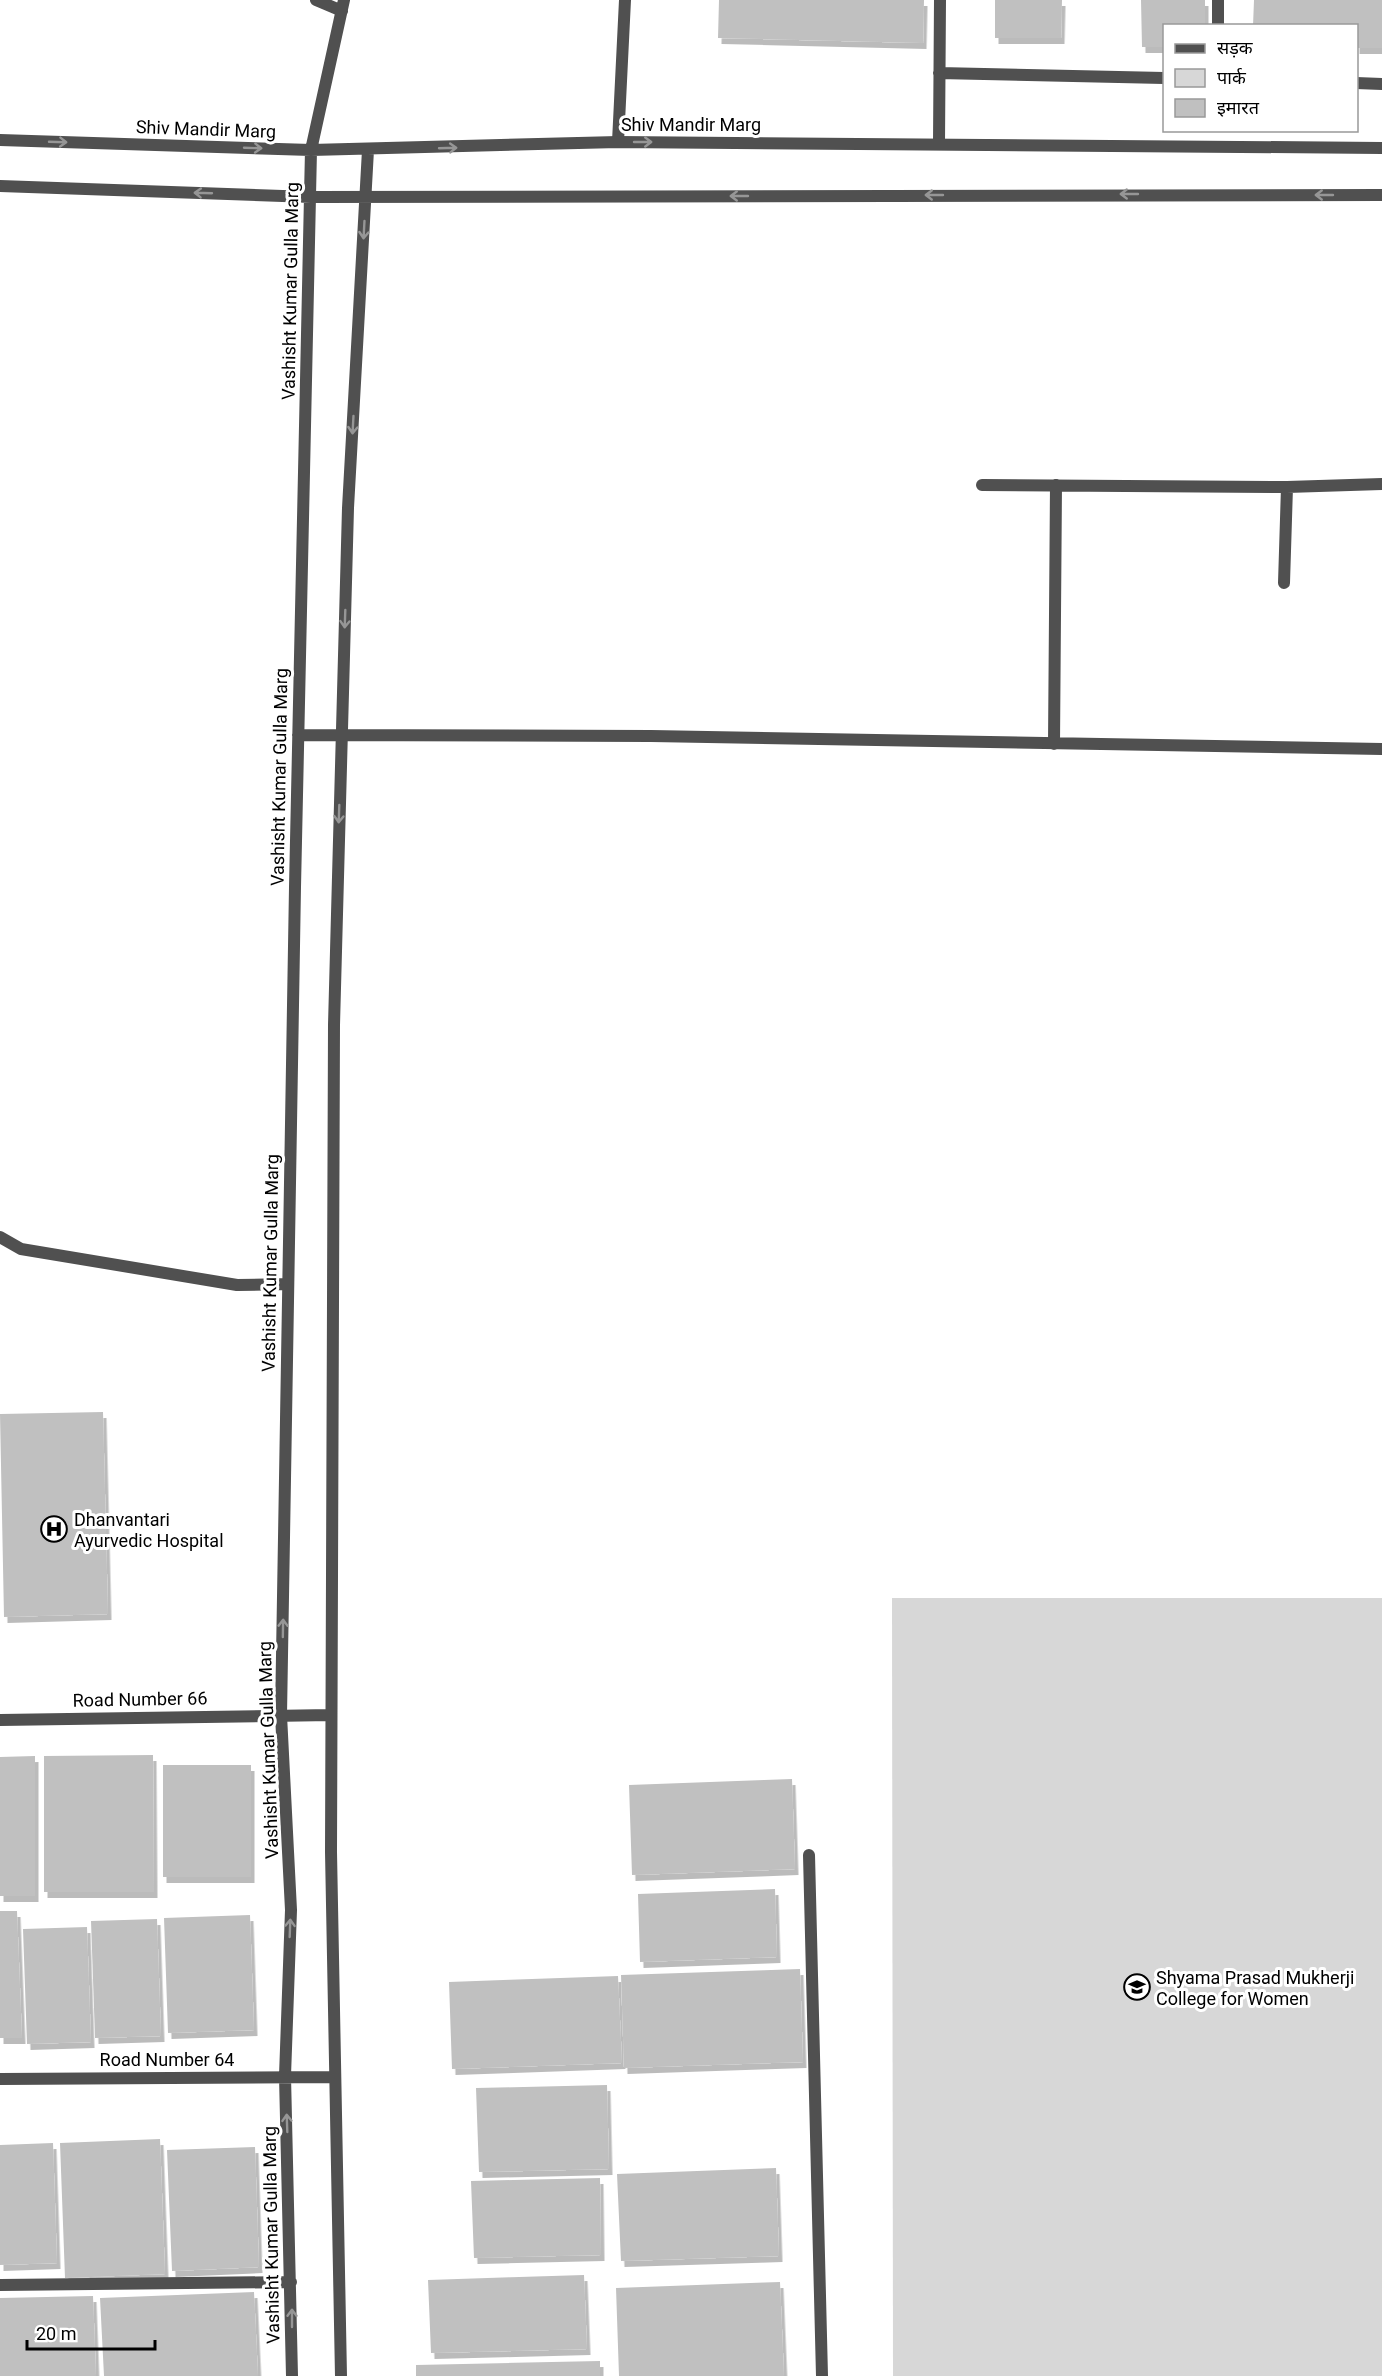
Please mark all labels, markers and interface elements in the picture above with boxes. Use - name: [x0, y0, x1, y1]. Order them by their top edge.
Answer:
- legend: [1163, 24, 1358, 132]
- text: सड़क: [1217, 37, 1254, 58]
- text: पार्क: [1217, 67, 1247, 88]
- text: इमारत: [1217, 97, 1260, 118]
- street label: Shiv Mandir Marg: [621, 114, 761, 135]
- street label: Shiv Mandir Marg: [136, 116, 276, 142]
- one-way arrow: [633, 136, 653, 148]
- one-way arrow: [48, 137, 68, 148]
- one-way arrow: [438, 142, 458, 153]
- one-way arrow: [243, 143, 263, 154]
- street label: Vashisht Kumar Gulla Marg: [278, 182, 302, 400]
- one-way arrow: [193, 188, 213, 199]
- one-way arrow: [1119, 188, 1139, 200]
- one-way arrow: [924, 189, 944, 201]
- one-way arrow: [1314, 189, 1334, 201]
- one-way arrow: [729, 190, 749, 202]
- one-way arrow: [359, 219, 370, 239]
- one-way arrow: [347, 414, 358, 434]
- one-way arrow: [339, 609, 351, 629]
- street label: Vashisht Kumar Gulla Marg: [267, 668, 291, 886]
- one-way arrow: [334, 804, 345, 824]
- street label: Vashisht Kumar Gulla Marg: [258, 1154, 282, 1372]
- place label: Dhanvantari Ayurvedic Hospital: [74, 1509, 224, 1551]
- hospital icon: Dhanvantari Ayurvedic Hospital: [39, 1514, 69, 1544]
- one-way arrow: [277, 1618, 289, 1638]
- street label: Vashisht Kumar Gulla Marg: [254, 1641, 282, 1859]
- street label: Road Number 66: [72, 1687, 208, 1711]
- one-way arrow: [285, 1918, 296, 1938]
- place label: Shyama Prasad Mukherji College for Women: [1156, 1967, 1354, 2009]
- school or university icon: Shyama Prasad Mukherji College for Women: [1122, 1972, 1152, 2002]
- street label: Road Number 64: [100, 2049, 234, 2070]
- one-way arrow: [281, 2113, 292, 2133]
- street label: Vashisht Kumar Gulla Marg: [259, 2126, 283, 2344]
- one-way arrow: [286, 2308, 298, 2328]
- scale bar: [27, 2313, 154, 2351]
- text: 20 m: [36, 2323, 76, 2344]

